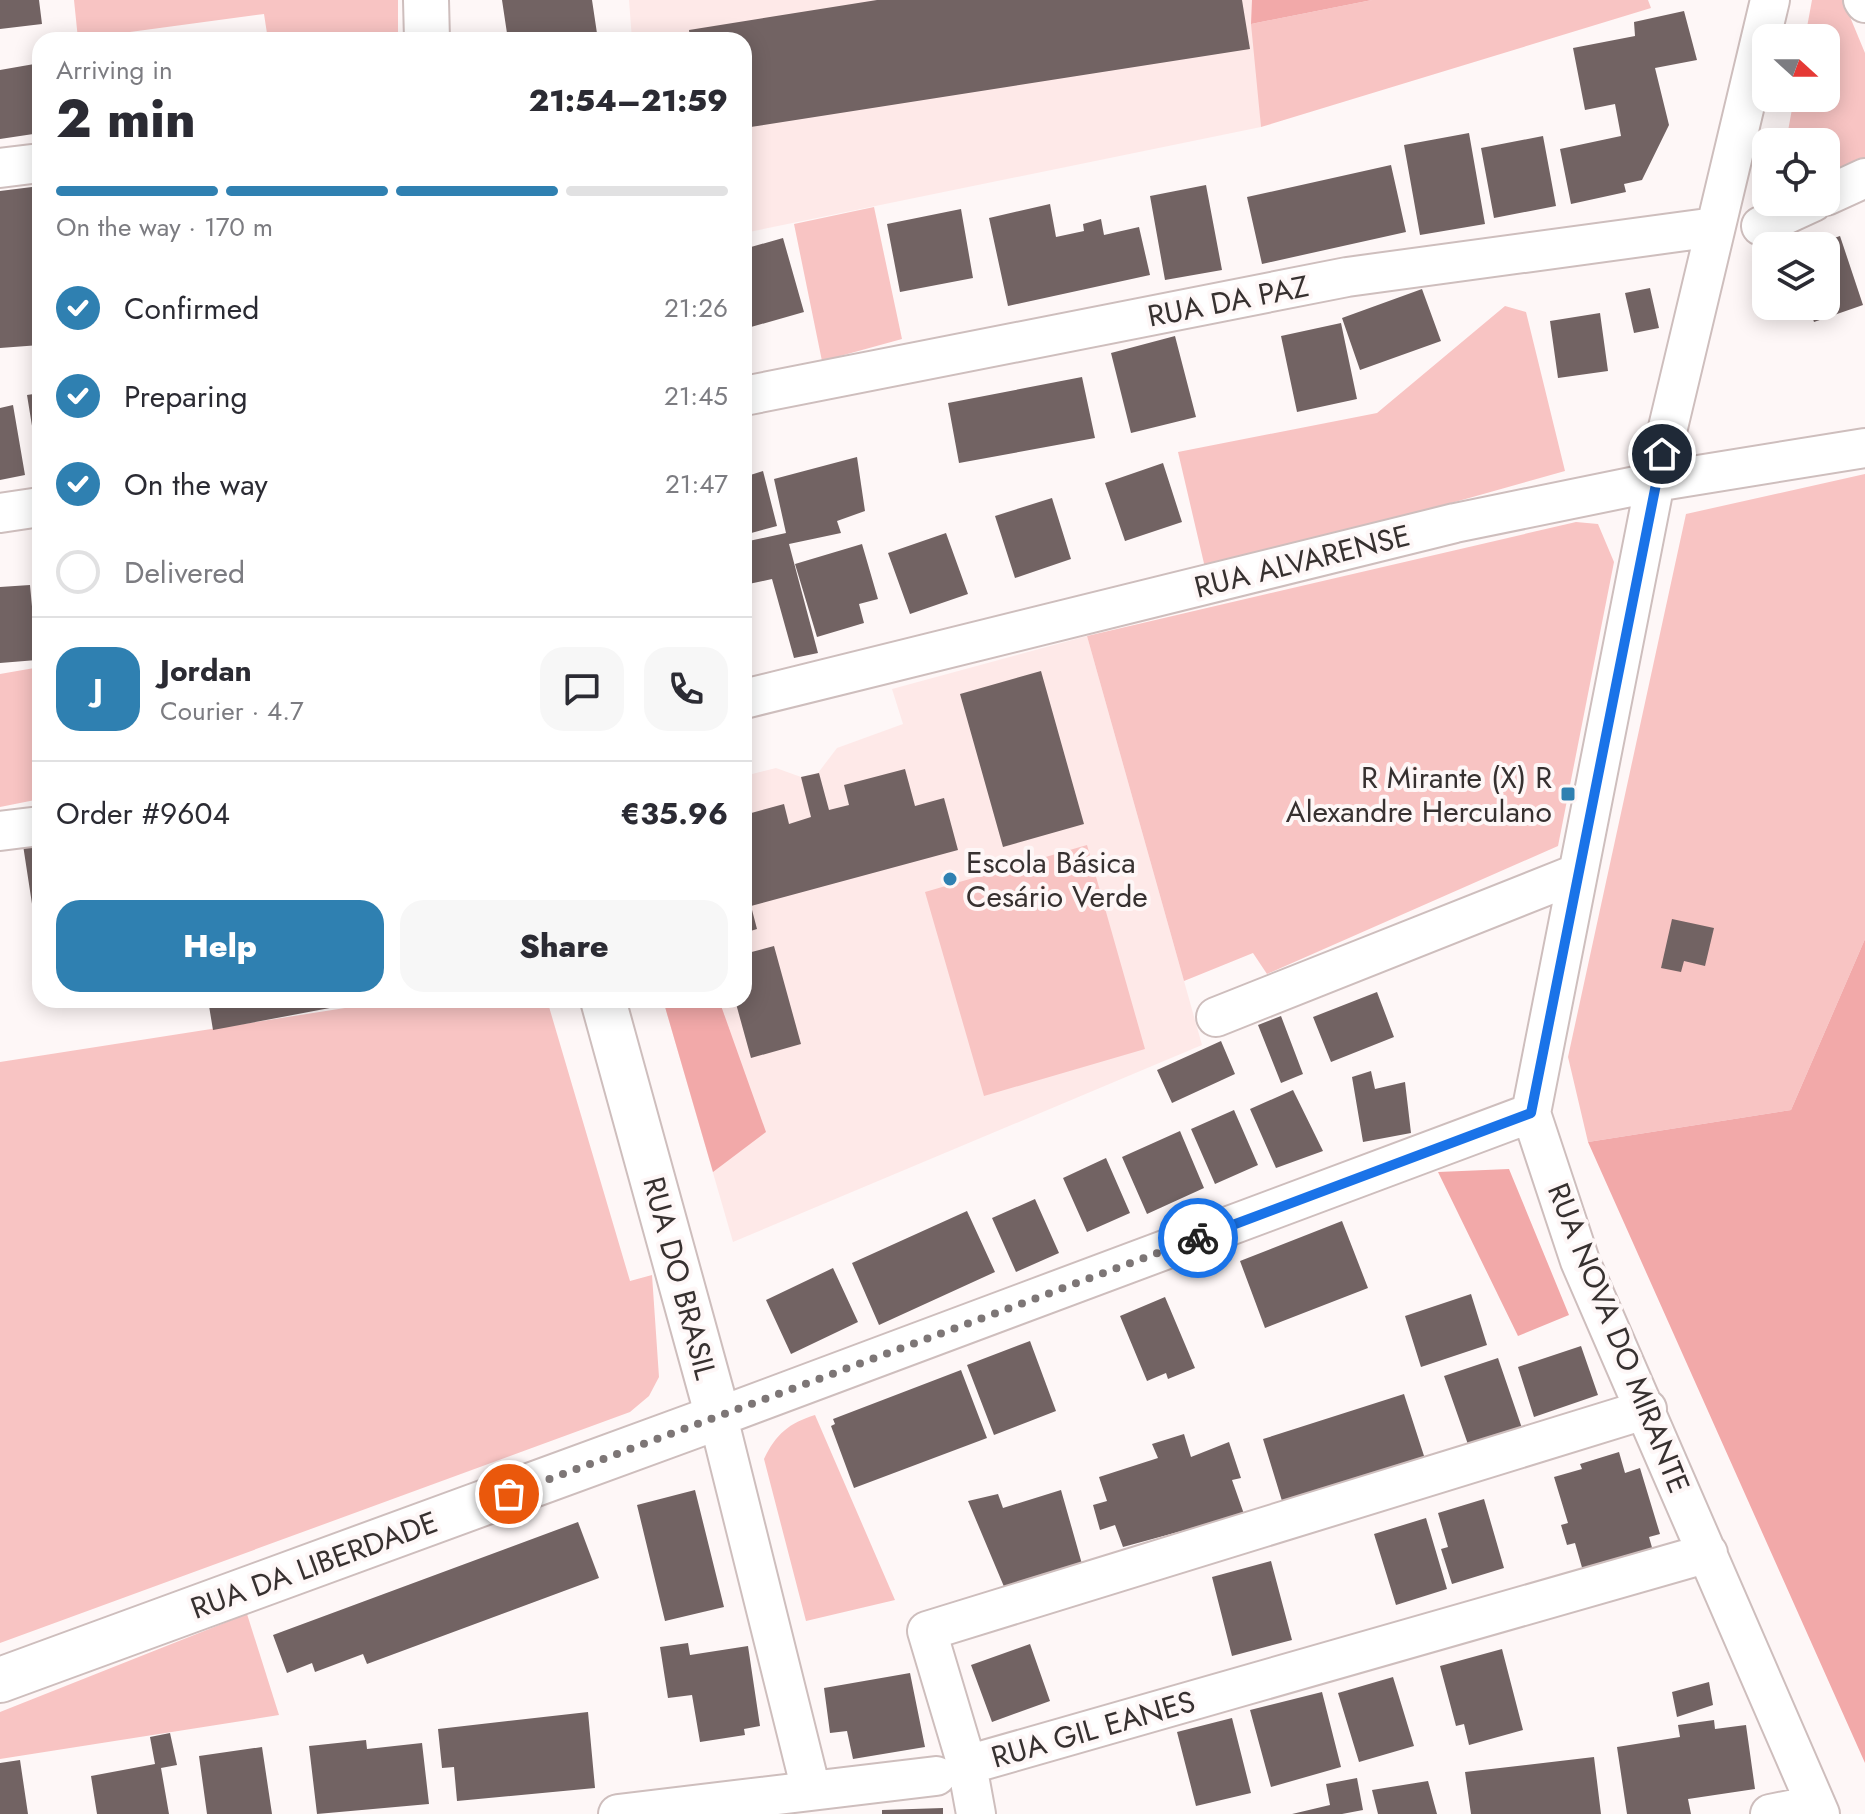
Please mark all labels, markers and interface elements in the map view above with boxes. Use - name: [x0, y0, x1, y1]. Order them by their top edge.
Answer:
- north arrow: [1752, 24, 1840, 112]
- map controls: [1752, 24, 1840, 320]
- text: Arriving in: [56, 51, 173, 89]
- text: 21:54–21:59: [529, 79, 728, 122]
- text: 2 min: [56, 81, 196, 157]
- button: locate: [1752, 128, 1840, 216]
- text: On the way · 170 m: [56, 208, 273, 246]
- button: layers: [1752, 232, 1840, 320]
- street label: RUA DA PAZ: [1144, 264, 1312, 338]
- icon: check: [56, 286, 100, 330]
- text: Confirmed: [124, 287, 259, 330]
- text: 21:26: [664, 289, 728, 327]
- icon: check: [56, 374, 100, 418]
- text: Preparing: [124, 375, 248, 418]
- text: 21:45: [664, 377, 728, 415]
- pin: [1628, 420, 1696, 488]
- icon: home: [1640, 432, 1684, 476]
- icon: check: [56, 462, 100, 506]
- text: On the way: [124, 463, 268, 506]
- text: 21:47: [665, 465, 728, 503]
- street label: RUA ALVARENSE: [1190, 513, 1414, 609]
- text: Delivered: [124, 551, 245, 594]
- button: chat: [540, 647, 624, 731]
- button: phone: [644, 647, 728, 731]
- text: Jordan: [160, 649, 252, 692]
- text: J: [93, 668, 103, 711]
- text: Courier · 4.7: [160, 692, 304, 730]
- place label: R Mirante (X) R Alexandre Herculano: [1286, 756, 1552, 833]
- marker: R Mirante (X) R Alexandre Herculano: [1559, 785, 1577, 803]
- text: Order #9604: [56, 792, 230, 835]
- text: €35.96: [621, 792, 728, 835]
- place label: Escola Básica Cesário Verde: [966, 841, 1148, 918]
- marker: Escola Básica Cesário Verde: [941, 870, 959, 888]
- button: Help: [56, 900, 384, 992]
- button: Share: [400, 900, 728, 992]
- street label: RUA DO BRASIL: [632, 1172, 728, 1385]
- street label: RUA NOVA DO MIRANTE: [1537, 1176, 1701, 1500]
- courier: [1158, 1198, 1238, 1278]
- icon: bike: [1176, 1216, 1220, 1260]
- pin: [475, 1460, 543, 1528]
- icon: bag: [487, 1472, 531, 1516]
- street label: RUA DA LIBERDADE: [185, 1500, 443, 1630]
- street label: RUA GIL EANES: [986, 1679, 1200, 1779]

